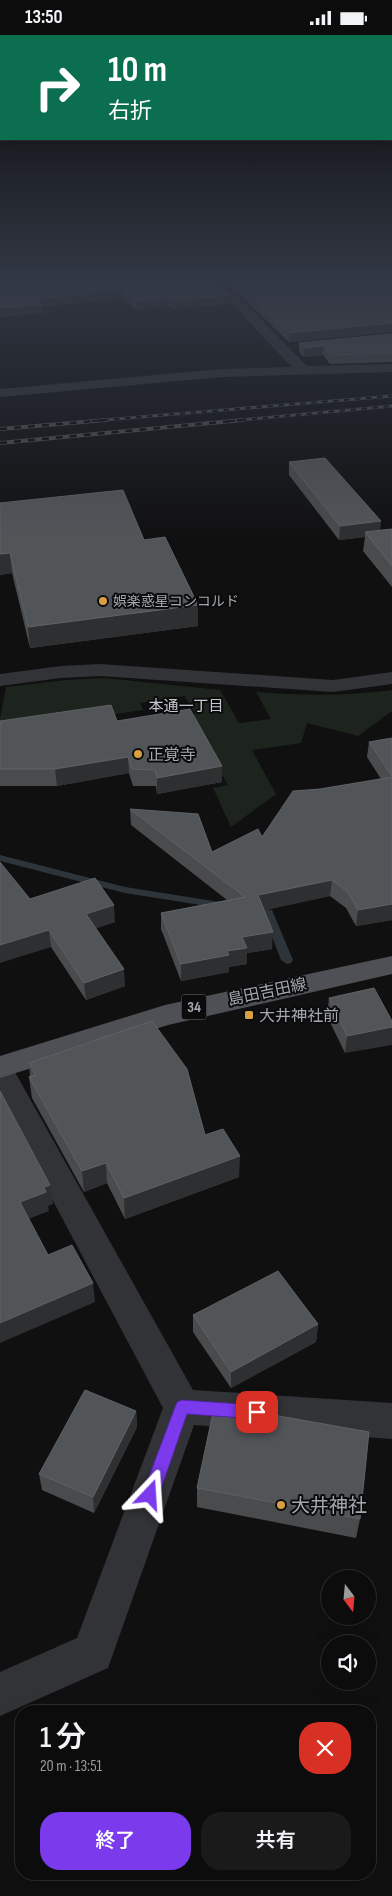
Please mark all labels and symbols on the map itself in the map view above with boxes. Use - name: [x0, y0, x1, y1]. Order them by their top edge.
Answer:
- place label: 娯楽惑星コンコルド: [113, 593, 239, 610]
- marker: 娯楽惑星コンコルド: [97, 595, 109, 607]
- district label: 本通一丁目: [148, 697, 224, 716]
- place label: 正覚寺: [148, 746, 196, 765]
- marker: 正覚寺: [132, 748, 144, 760]
- street label: 島田吉田線: [226, 975, 308, 1010]
- road number: 34: [182, 995, 206, 1019]
- place label: 大井神社前: [259, 1007, 339, 1026]
- marker: 大井神社前: [243, 1009, 255, 1021]
- pin: [236, 1391, 278, 1433]
- position arrow: [123, 1468, 175, 1520]
- place label: 大井神社: [291, 1495, 367, 1518]
- marker: 大井神社: [275, 1499, 287, 1511]
- north arrow: [321, 1570, 376, 1625]

